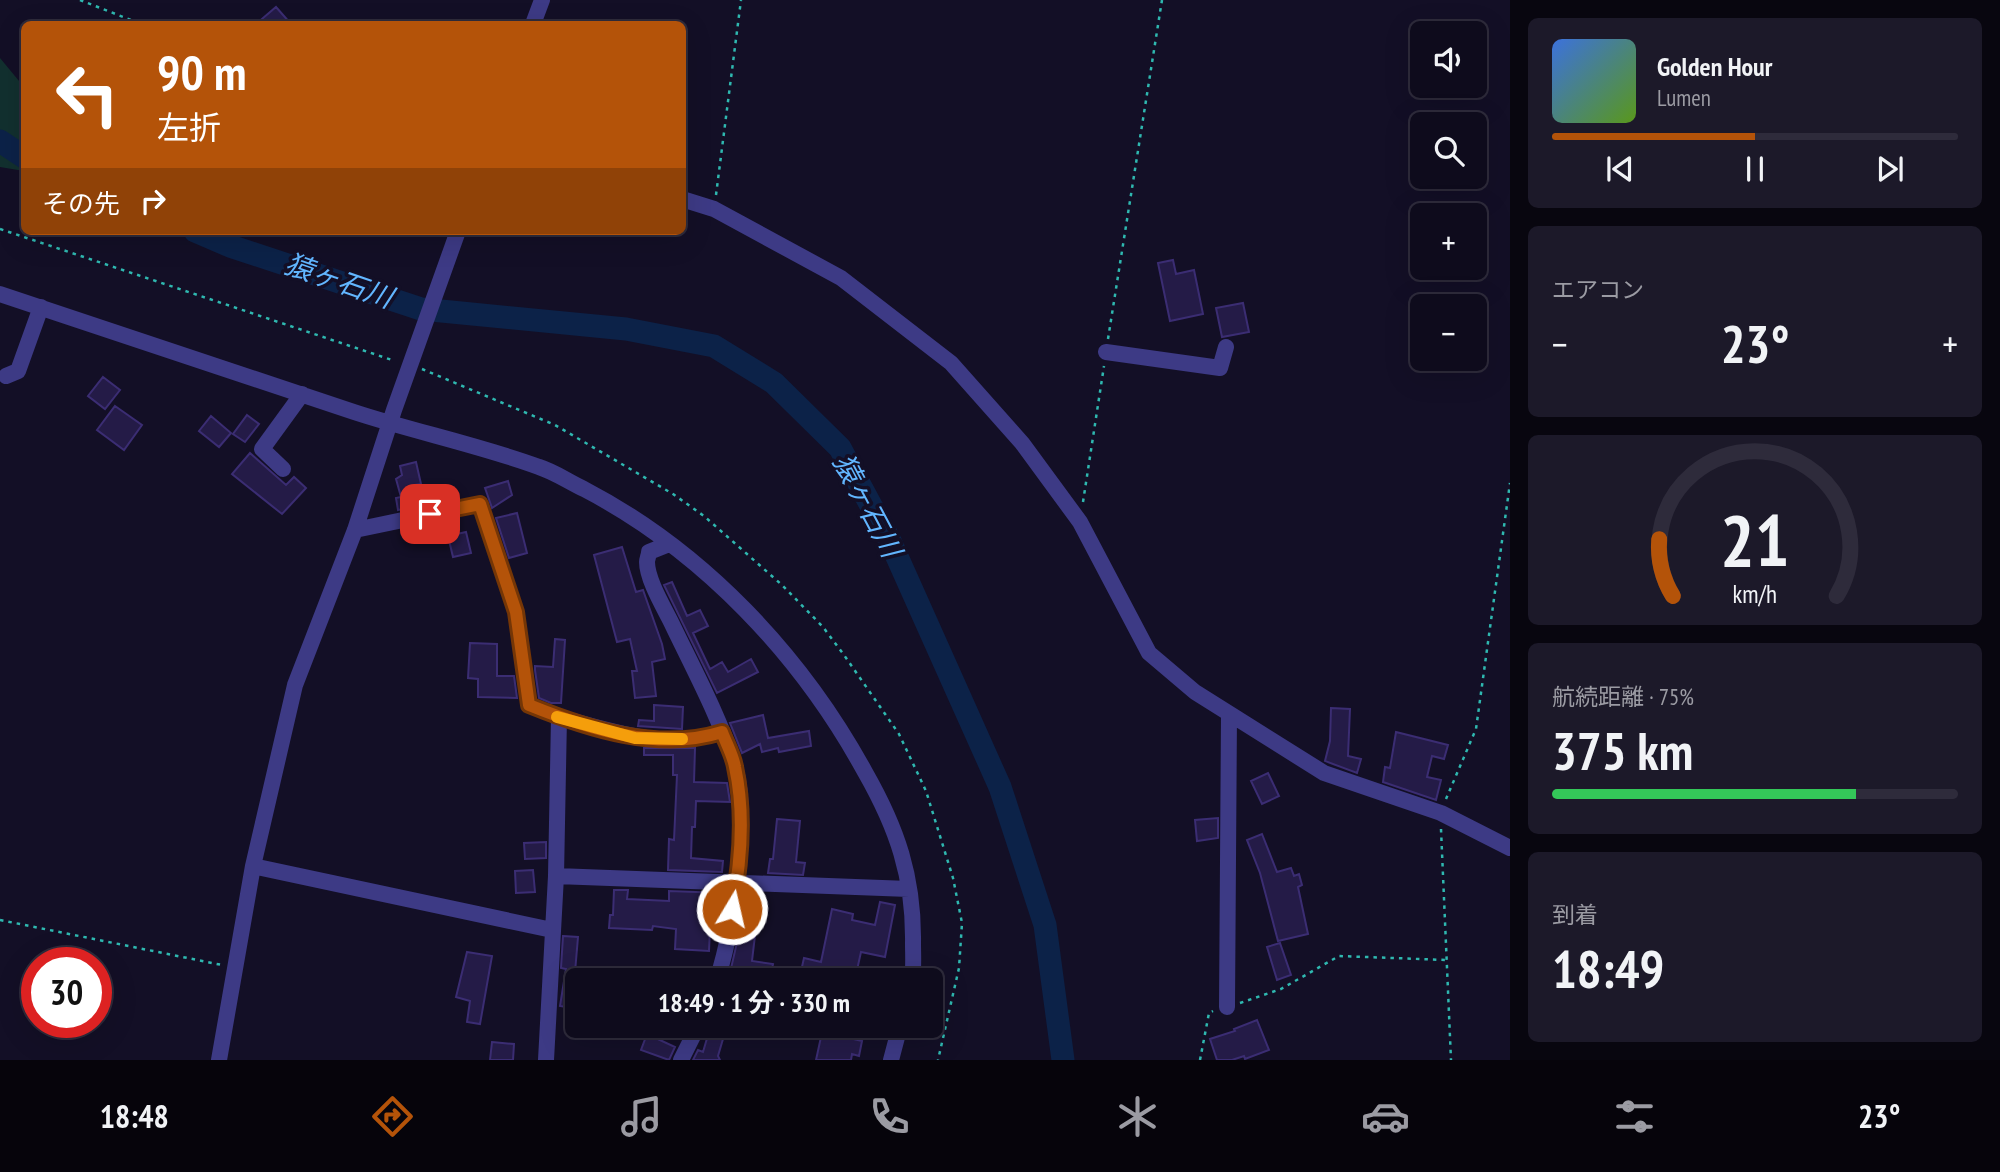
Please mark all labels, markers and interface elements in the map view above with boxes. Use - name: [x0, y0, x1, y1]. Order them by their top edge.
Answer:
- map controls: [1410, 21, 1487, 371]
- button: sound: [1410, 21, 1487, 98]
- text: 90 m: [157, 40, 246, 104]
- icon: left: [42, 49, 133, 140]
- text: Golden Hour: [1657, 50, 1772, 83]
- text: Lumen: [1657, 83, 1711, 112]
- text: 左折: [157, 106, 221, 148]
- button: search: [1410, 112, 1487, 189]
- icon: previous: [1601, 150, 1639, 188]
- icon: pause: [1736, 150, 1774, 188]
- icon: next: [1871, 150, 1909, 188]
- icon: right: [134, 182, 172, 220]
- text: その先: [42, 187, 120, 220]
- button: +: [1410, 203, 1487, 280]
- water label: 猿ヶ石川: [280, 244, 401, 317]
- text: エアコン: [1552, 275, 1644, 304]
- button: −: [1410, 294, 1487, 371]
- text: 23°: [1721, 310, 1789, 377]
- text: −: [1552, 319, 1568, 368]
- text: +: [1942, 319, 1958, 368]
- water label: 猿ヶ石川: [825, 447, 912, 566]
- pin: [400, 484, 460, 544]
- text: 21: [1720, 492, 1790, 586]
- icon: arrive: [411, 495, 449, 533]
- text: km/h: [1733, 578, 1777, 610]
- text: 航続距離 · 75%: [1552, 682, 1694, 711]
- text: 375 km: [1552, 717, 1693, 784]
- position arrow: [695, 872, 769, 946]
- text: 到着: [1552, 900, 1598, 929]
- text: 18:49: [1552, 935, 1664, 1002]
- speed limit sign: 30: [21, 947, 112, 1038]
- text: 18:49 · 1 分 · 330 m: [658, 986, 850, 1019]
- icon: directions: [368, 1092, 417, 1141]
- icon: music: [617, 1092, 666, 1141]
- icon: phone: [865, 1092, 914, 1141]
- icon: climate: [1113, 1092, 1162, 1141]
- icon: car: [1361, 1092, 1410, 1141]
- icon: filters: [1610, 1092, 1659, 1141]
- text: 18:48: [100, 1095, 169, 1137]
- text: 23°: [1858, 1095, 1900, 1137]

